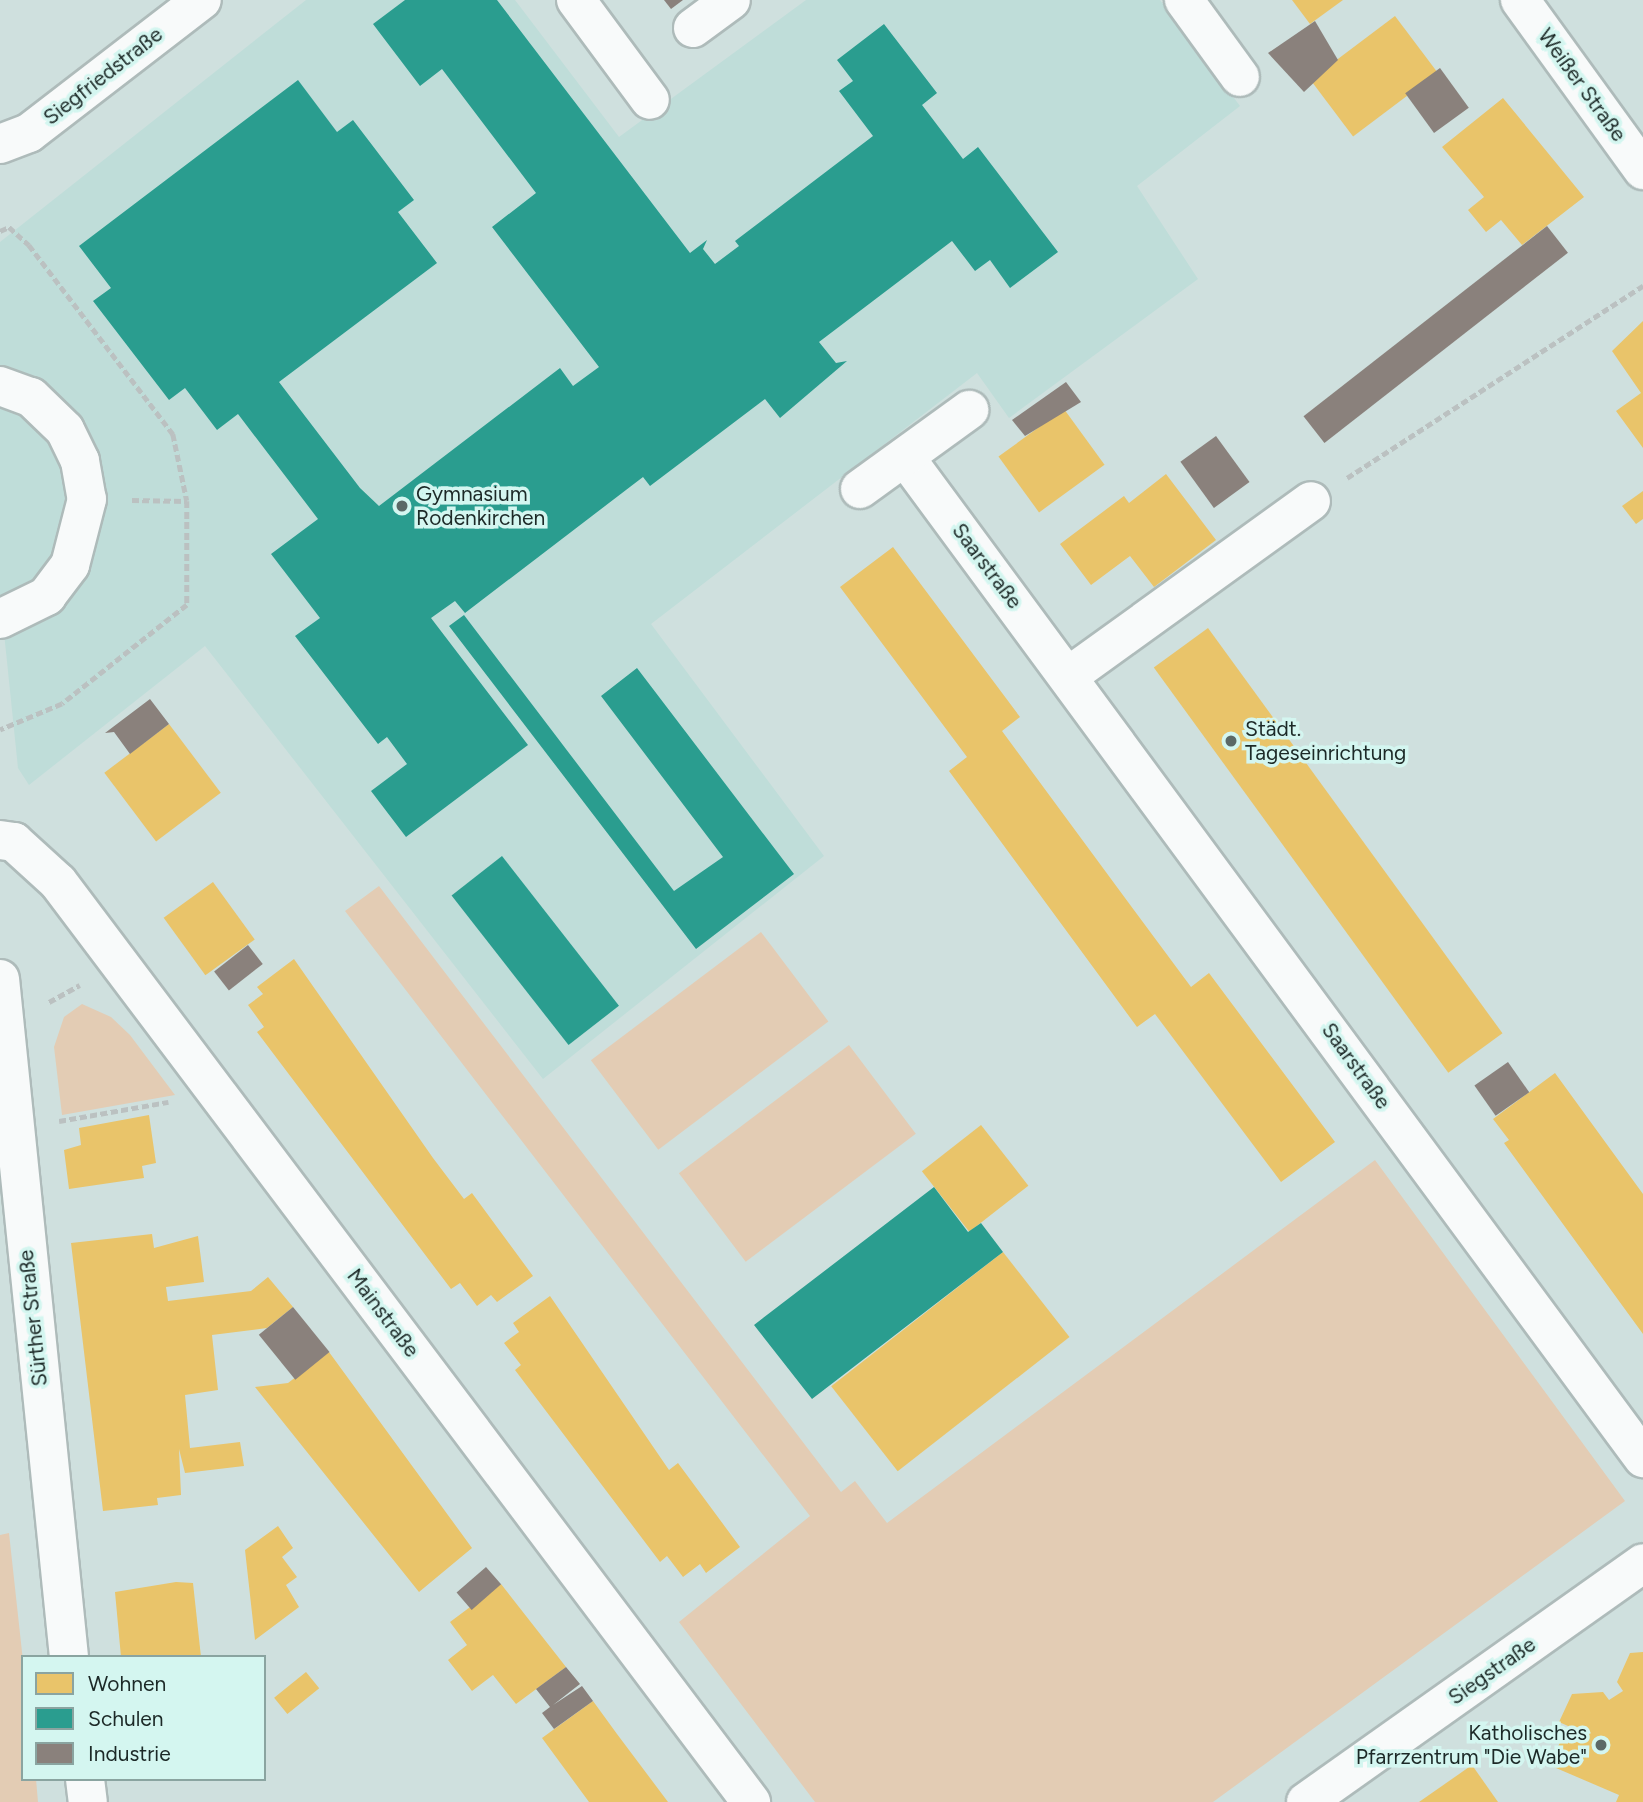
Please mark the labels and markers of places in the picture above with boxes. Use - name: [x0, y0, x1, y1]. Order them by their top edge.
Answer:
- place label: Gymnasium Rodenkirchen: [416, 481, 545, 531]
- marker: Gymnasium Rodenkirchen: [394, 498, 410, 514]
- place label: Städt. Tageseinrichtung: [1245, 716, 1406, 766]
- marker: Städt. Tageseinrichtung: [1223, 733, 1239, 749]
- place label: Katholisches Pfarrzentrum "Die Wabe": [1356, 1720, 1587, 1770]
- marker: Katholisches Pfarrzentrum "Die Wabe": [1593, 1737, 1609, 1753]

